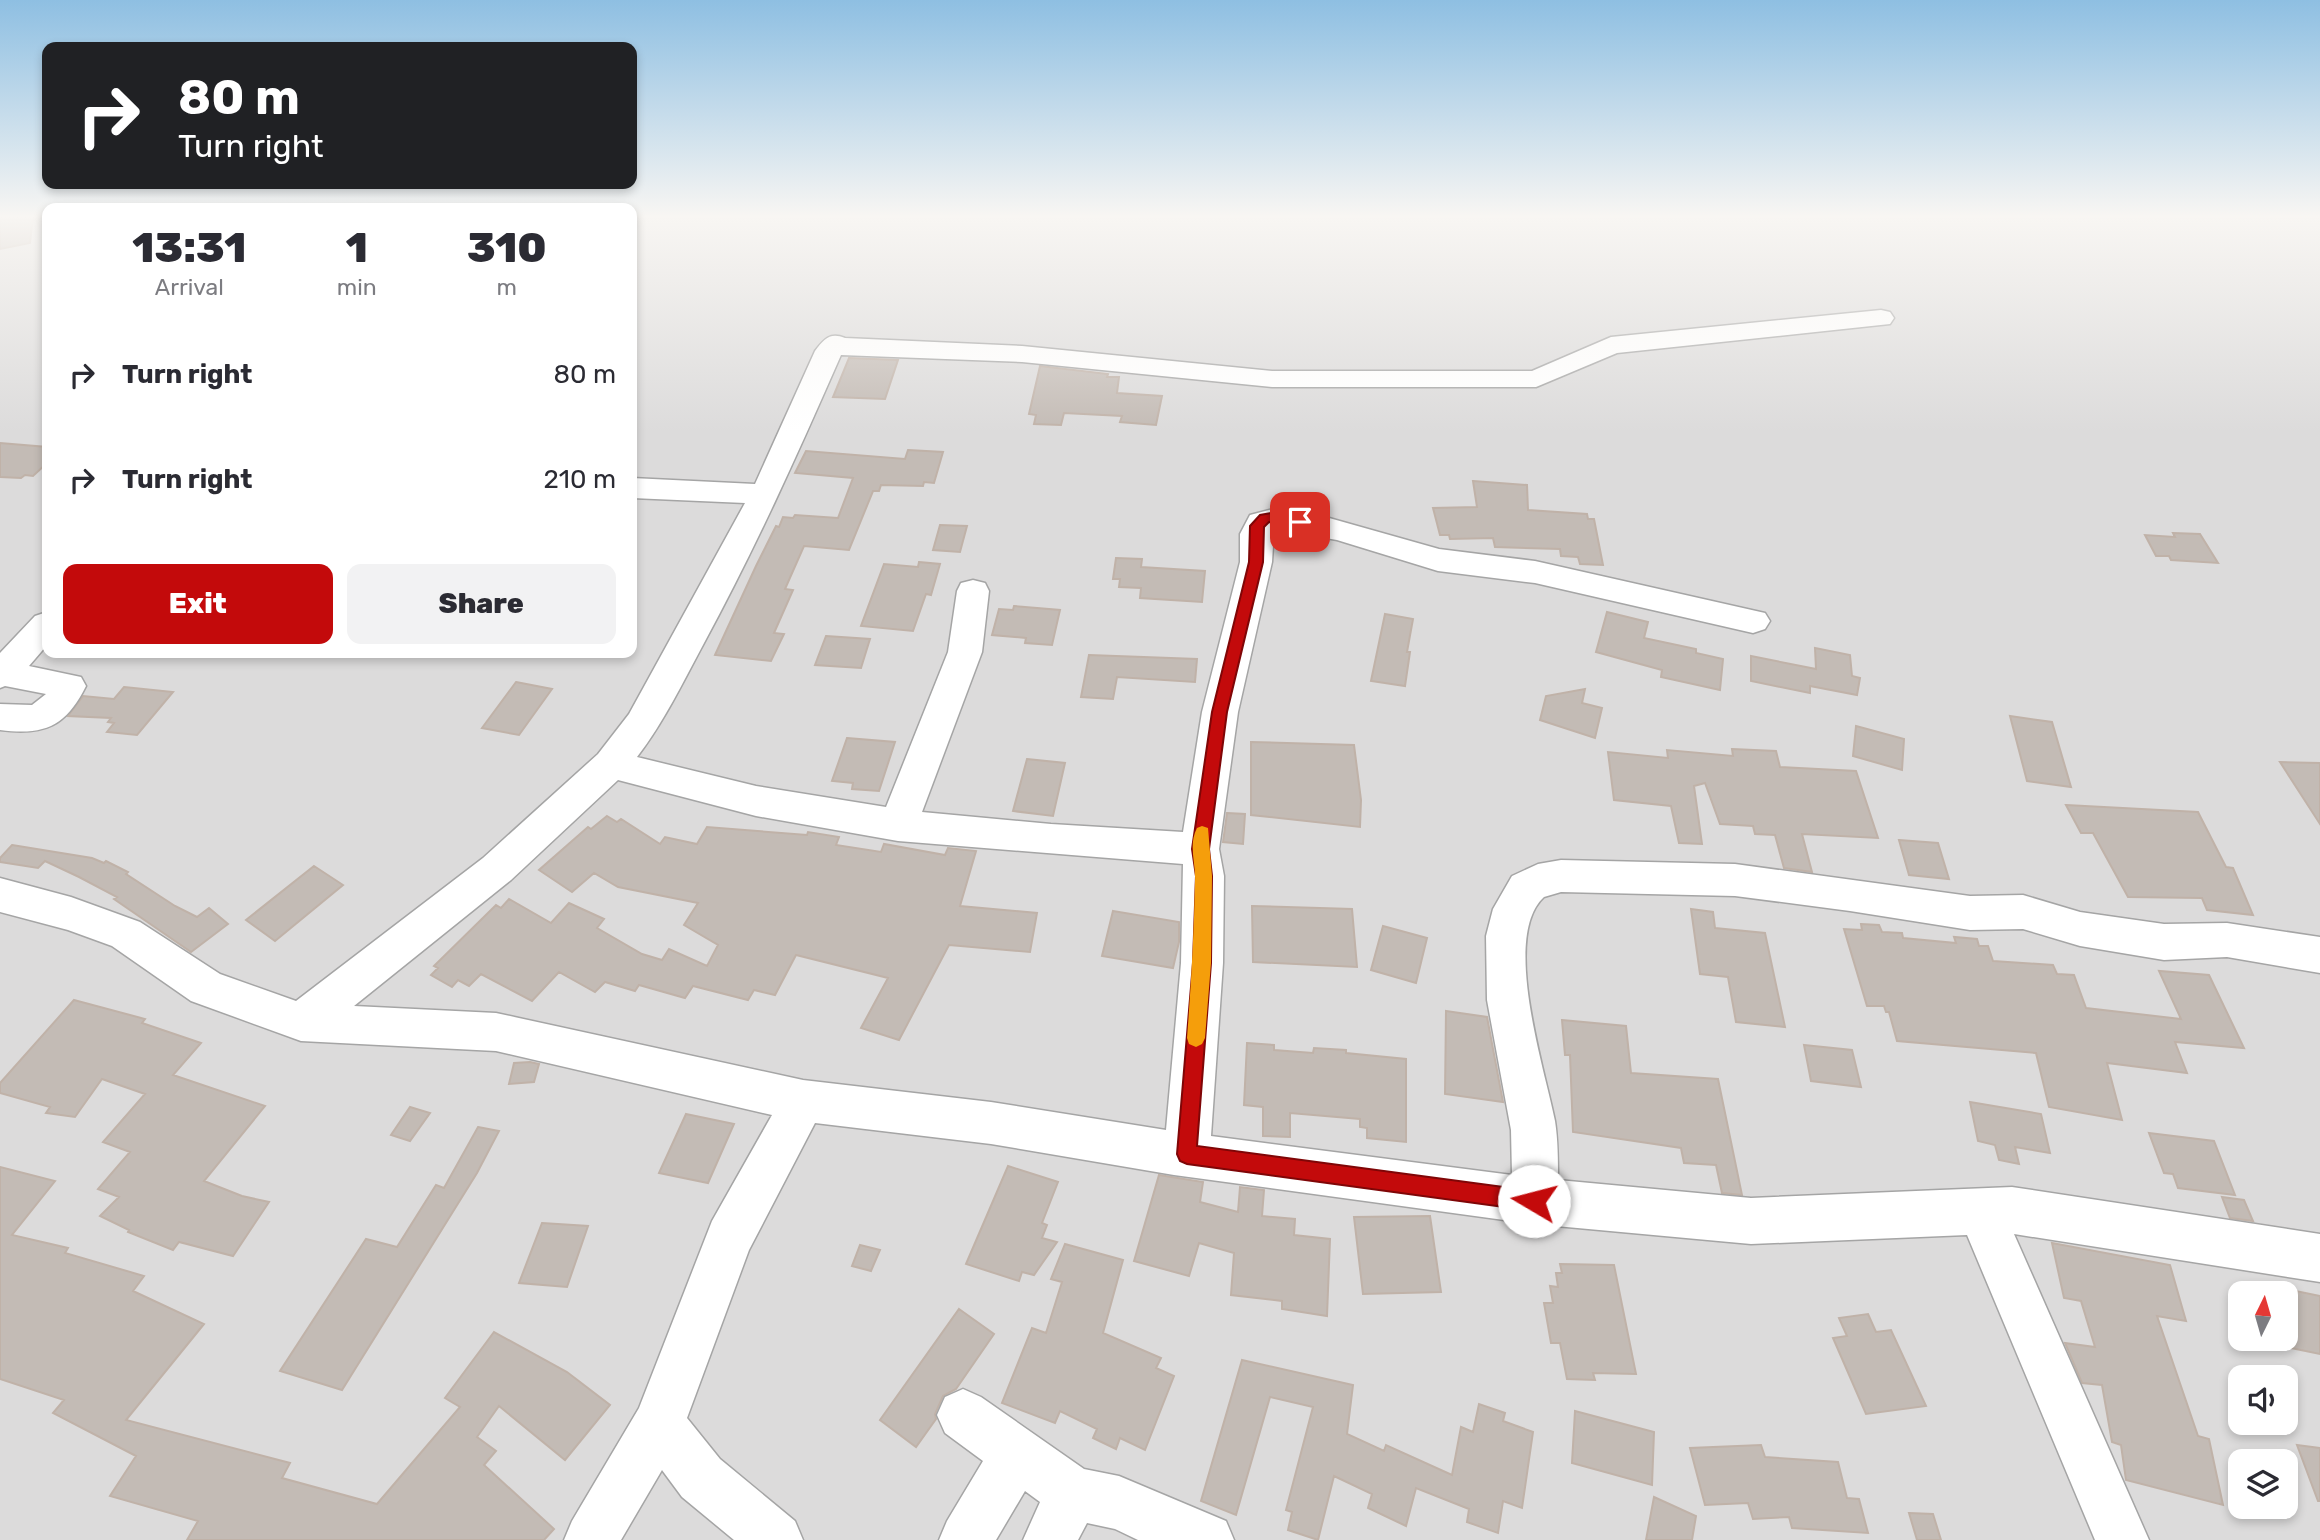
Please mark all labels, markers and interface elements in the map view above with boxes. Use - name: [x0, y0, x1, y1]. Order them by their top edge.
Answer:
- text: 80 m: [178, 68, 300, 126]
- icon: right: [63, 70, 154, 161]
- text: Turn right: [178, 127, 323, 165]
- text: 13:31: [132, 223, 246, 273]
- text: 1: [346, 223, 368, 273]
- text: 310: [467, 223, 547, 273]
- text: Arrival: [155, 273, 224, 301]
- text: min: [337, 273, 377, 301]
- text: m: [497, 273, 517, 301]
- icon: right: [63, 356, 101, 394]
- text: Turn right: [122, 359, 252, 390]
- text: 80 m: [553, 359, 616, 390]
- icon: right: [63, 461, 101, 499]
- text: Turn right: [122, 464, 252, 495]
- text: 210 m: [544, 464, 616, 495]
- pin: [1270, 492, 1330, 552]
- icon: arrive: [1281, 503, 1319, 541]
- button: Exit: [63, 564, 333, 644]
- button: Share: [347, 564, 616, 644]
- position arrow: [1497, 1164, 1571, 1238]
- north arrow: [2228, 1281, 2298, 1351]
- map controls: [2228, 1281, 2298, 1519]
- button: sound: [2228, 1365, 2298, 1435]
- button: layers: [2228, 1449, 2298, 1519]

